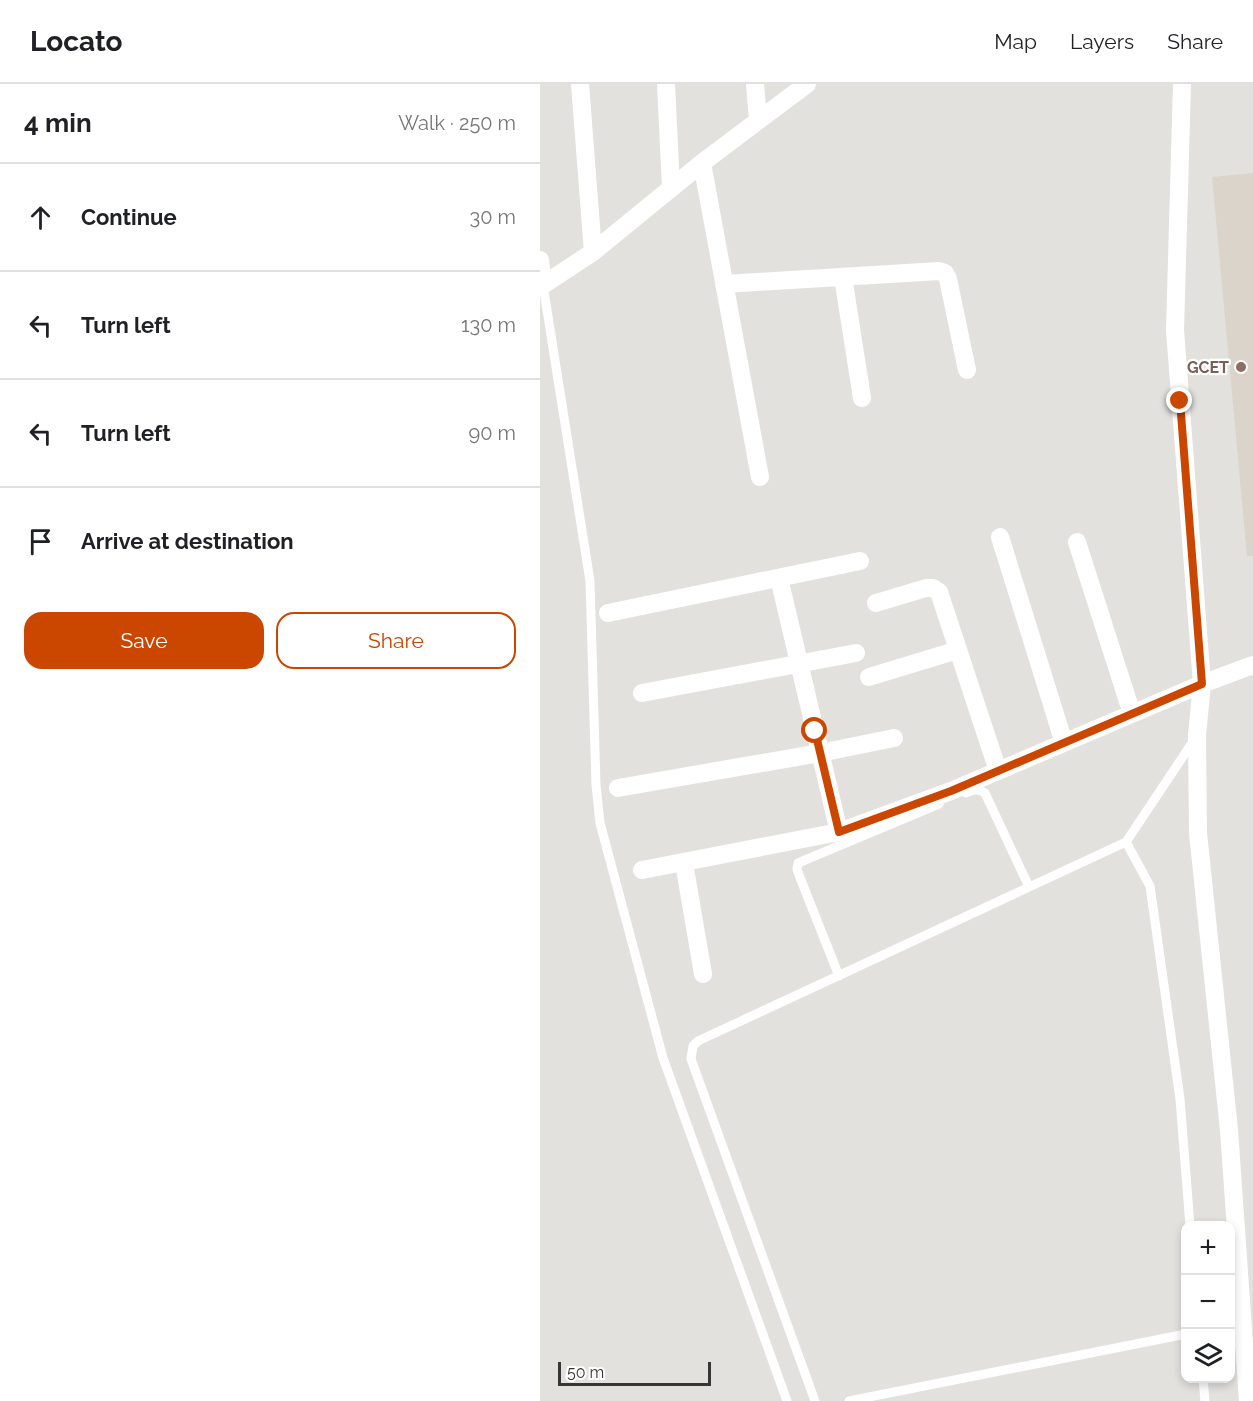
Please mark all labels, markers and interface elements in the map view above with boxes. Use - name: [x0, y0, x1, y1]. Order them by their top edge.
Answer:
- text: Locato: [30, 25, 122, 58]
- text: Map: [994, 29, 1037, 54]
- text: Layers: [1070, 29, 1134, 54]
- text: Share: [1167, 29, 1223, 54]
- text: 4 min: [24, 108, 92, 138]
- text: Walk · 250 m: [398, 111, 516, 135]
- icon: ahead: [24, 201, 57, 234]
- text: Continue: [81, 204, 177, 230]
- text: 30 m: [470, 205, 516, 229]
- icon: left: [24, 309, 57, 342]
- text: Turn left: [81, 312, 171, 338]
- text: 130 m: [461, 313, 516, 337]
- place label: GCET: [1187, 358, 1229, 377]
- marker: GCET: [1234, 360, 1248, 374]
- route end: [1166, 387, 1192, 413]
- icon: left: [24, 417, 57, 450]
- text: Turn left: [81, 420, 171, 446]
- text: 90 m: [469, 421, 516, 445]
- icon: arrive: [24, 525, 57, 558]
- text: Arrive at destination: [81, 528, 294, 554]
- button: Save: [24, 612, 264, 669]
- button: Share: [276, 612, 516, 669]
- route start: [801, 717, 827, 743]
- map controls: [1181, 1221, 1235, 1383]
- button: +: [1181, 1221, 1235, 1275]
- button: −: [1181, 1275, 1235, 1329]
- button: layers: [1181, 1329, 1235, 1383]
- scale bar: [558, 1359, 711, 1386]
- text: 50 m: [567, 1363, 604, 1382]

